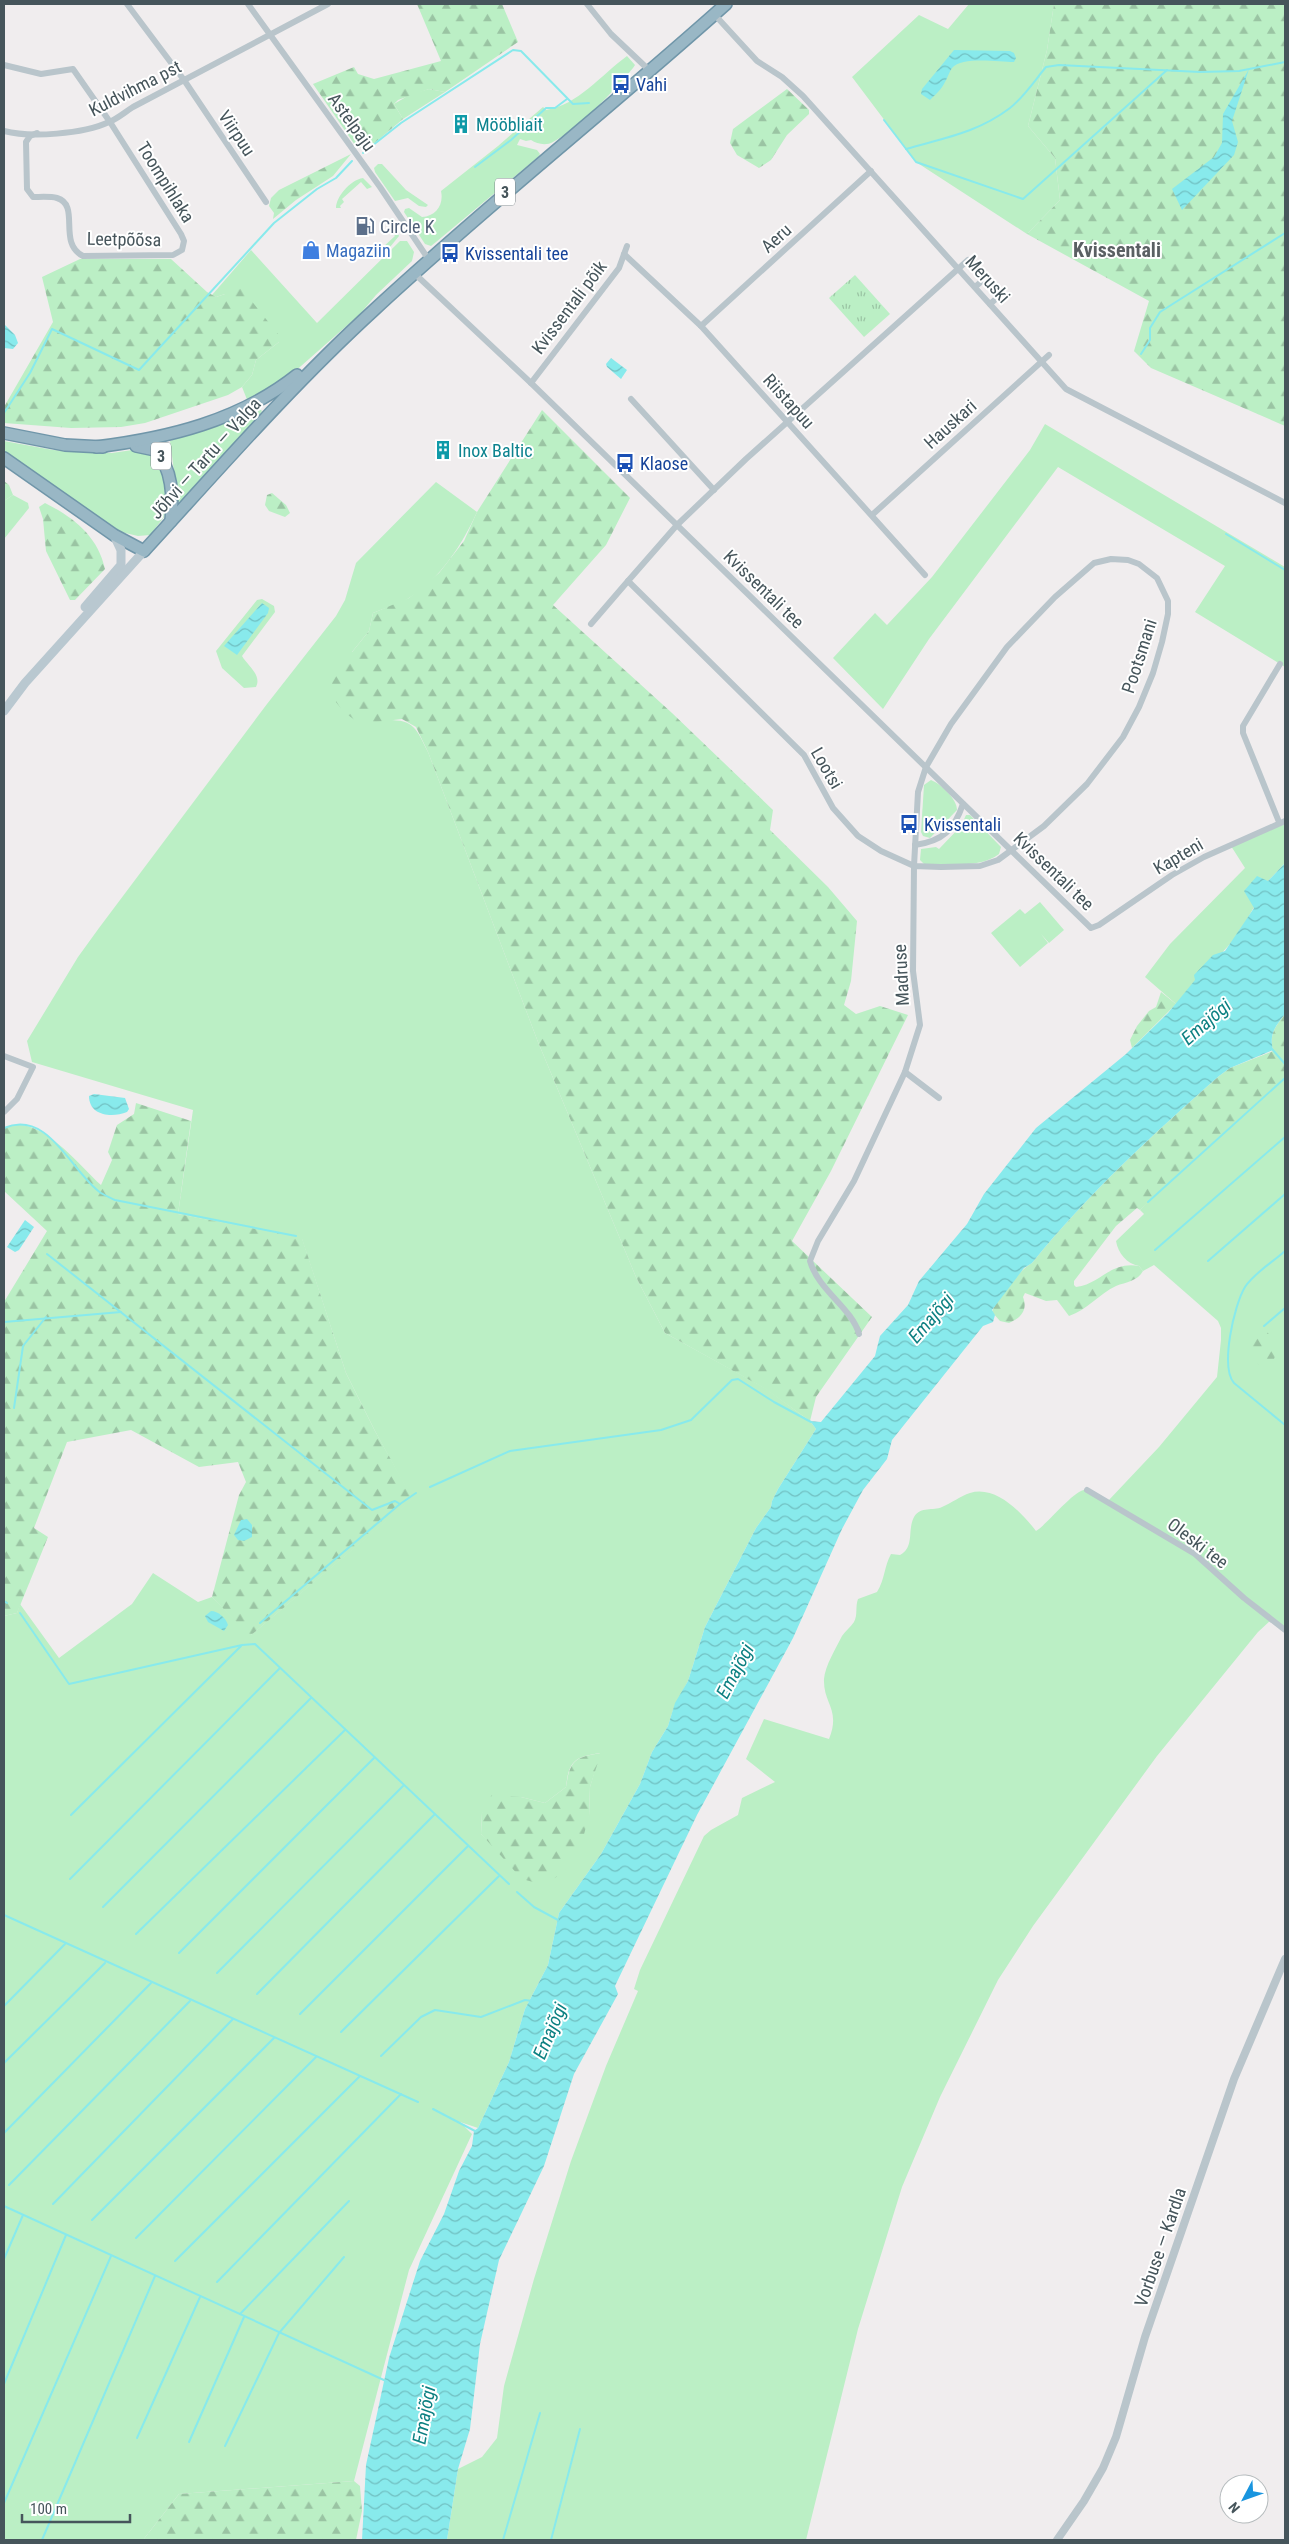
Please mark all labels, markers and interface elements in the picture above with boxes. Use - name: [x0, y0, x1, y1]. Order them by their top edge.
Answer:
- street label: Kuldvihma pst: [85, 56, 185, 120]
- bus stop icon: Vahi: [610, 73, 632, 95]
- place label: Vahi: [636, 74, 667, 95]
- street label: Astelpaju: [324, 89, 380, 155]
- street label: Viirpuu: [214, 106, 260, 160]
- building icon: Mööbliait: [450, 113, 472, 135]
- place label: Mööbliait: [476, 114, 543, 135]
- street label: Toompihlaka: [133, 138, 199, 226]
- road number: 3: [495, 178, 515, 206]
- fuel station icon: Circle K: [354, 215, 376, 237]
- place label: Circle K: [380, 216, 435, 237]
- street label: Aeru: [757, 219, 795, 257]
- street label: Leetpõõsa: [87, 228, 161, 250]
- district label: Kvissentali: [1073, 238, 1161, 262]
- shop icon: Magaziin: [300, 239, 322, 261]
- place label: Magaziin: [326, 240, 391, 261]
- bus stop icon: Kvissentali tee: [439, 242, 461, 264]
- place label: Kvissentali tee: [465, 243, 568, 264]
- street label: Meruski: [961, 251, 1015, 307]
- street label: Kvissentali põik: [527, 256, 611, 358]
- street label: Riistapuu: [759, 369, 819, 433]
- street label: Jõhvi — Tartu — Valga: [145, 393, 265, 523]
- street label: Hauskari: [920, 395, 980, 453]
- building icon: Inox Baltic: [432, 439, 454, 461]
- place label: Inox Baltic: [458, 440, 532, 461]
- road number: 3: [151, 442, 171, 470]
- bus stop icon: Klaose: [614, 452, 636, 474]
- place label: Klaose: [640, 453, 688, 474]
- street label: Kvissentali tee: [720, 546, 808, 632]
- street label: Pootsmani: [1117, 616, 1161, 696]
- street label: Lootsi: [807, 744, 847, 792]
- bus stop icon: Kvissentali: [898, 813, 920, 835]
- place label: Kvissentali: [924, 814, 1001, 835]
- street label: Kvissentali tee: [1010, 828, 1098, 914]
- street label: Kapteni: [1149, 833, 1207, 879]
- street label: Madruse: [889, 944, 913, 1006]
- water label: Emajõgi: [1176, 994, 1236, 1050]
- water label: Emajõgi: [903, 1288, 959, 1348]
- street label: Oleski tee: [1164, 1513, 1232, 1573]
- water label: Emajõgi: [711, 1639, 759, 1702]
- water label: Emajõgi: [528, 1999, 572, 2062]
- street label: Vorbuse — Kardla: [1130, 2185, 1190, 2309]
- water label: Emajõgi: [408, 2383, 441, 2446]
- north arrow: [1219, 2474, 1269, 2524]
- scale bar: [22, 2492, 130, 2524]
- text: N: [1225, 2499, 1243, 2516]
- text: 100 m: [30, 2500, 67, 2518]

